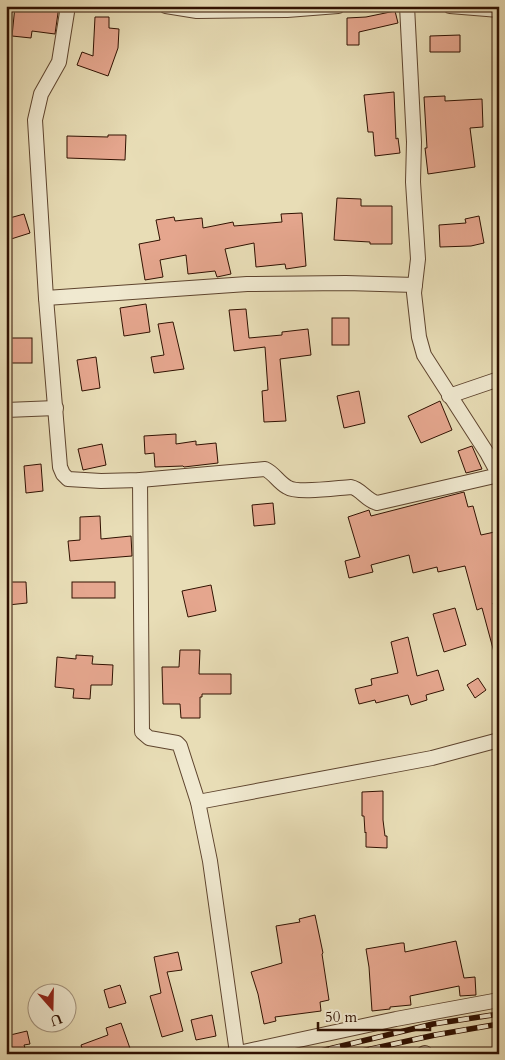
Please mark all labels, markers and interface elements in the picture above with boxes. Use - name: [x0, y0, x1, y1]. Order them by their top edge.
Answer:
- north arrow: [28, 982, 78, 1032]
- scale bar: [318, 1000, 430, 1032]
- text: 50 m: [325, 1007, 357, 1027]
- text: U: [47, 1009, 65, 1031]

